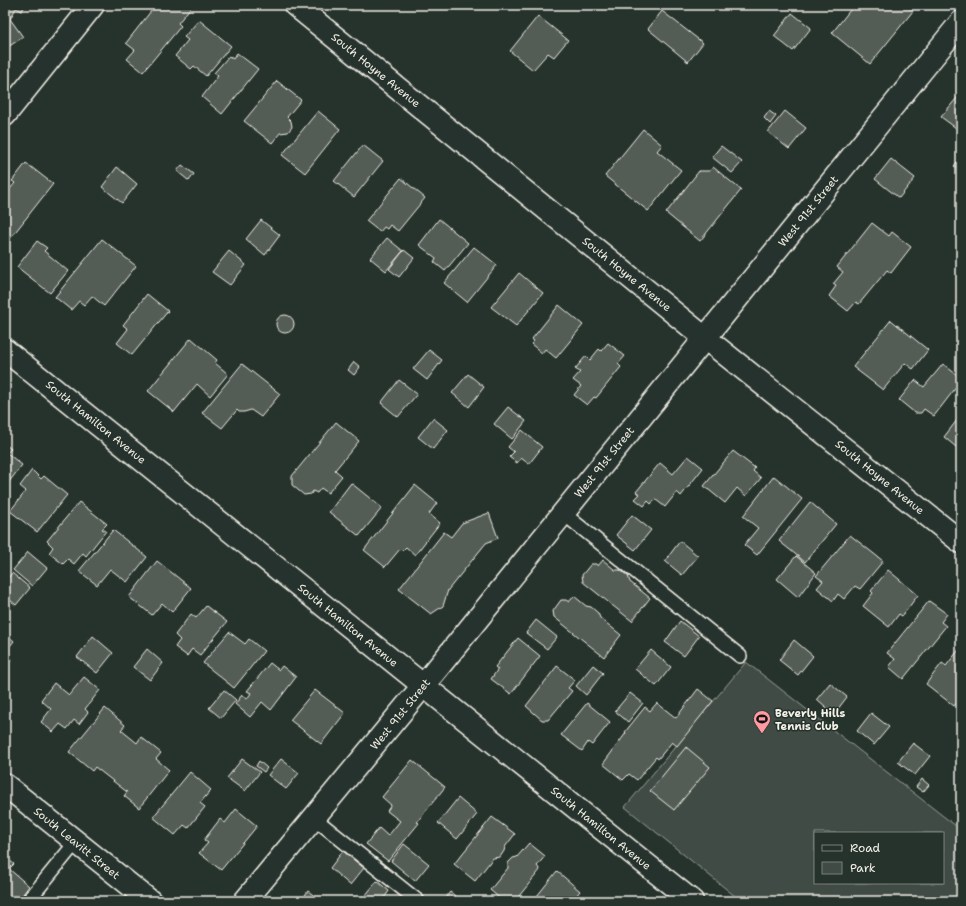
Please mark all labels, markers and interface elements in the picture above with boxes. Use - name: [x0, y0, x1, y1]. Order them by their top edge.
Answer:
- street label: South Hoyne Avenue: [328, 30, 423, 111]
- street label: West 91st Street: [775, 172, 842, 250]
- street label: South Hoyne Avenue: [579, 234, 674, 315]
- street label: South Hamilton Avenue: [42, 377, 149, 468]
- street label: West 91st Street: [571, 423, 638, 501]
- street label: South Hoyne Avenue: [832, 437, 927, 518]
- street label: South Hamilton Avenue: [294, 580, 401, 671]
- street label: West 91st Street: [367, 675, 434, 753]
- place label: Beverly Hills Tennis Club: [775, 706, 845, 734]
- sports icon: Beverly Hills Tennis Club: [752, 709, 772, 734]
- street label: South Hamilton Avenue: [547, 783, 654, 874]
- street label: South Leavitt Street: [30, 804, 123, 883]
- legend: [814, 832, 944, 884]
- text: Road: [850, 840, 881, 856]
- text: Park: [850, 860, 876, 876]

